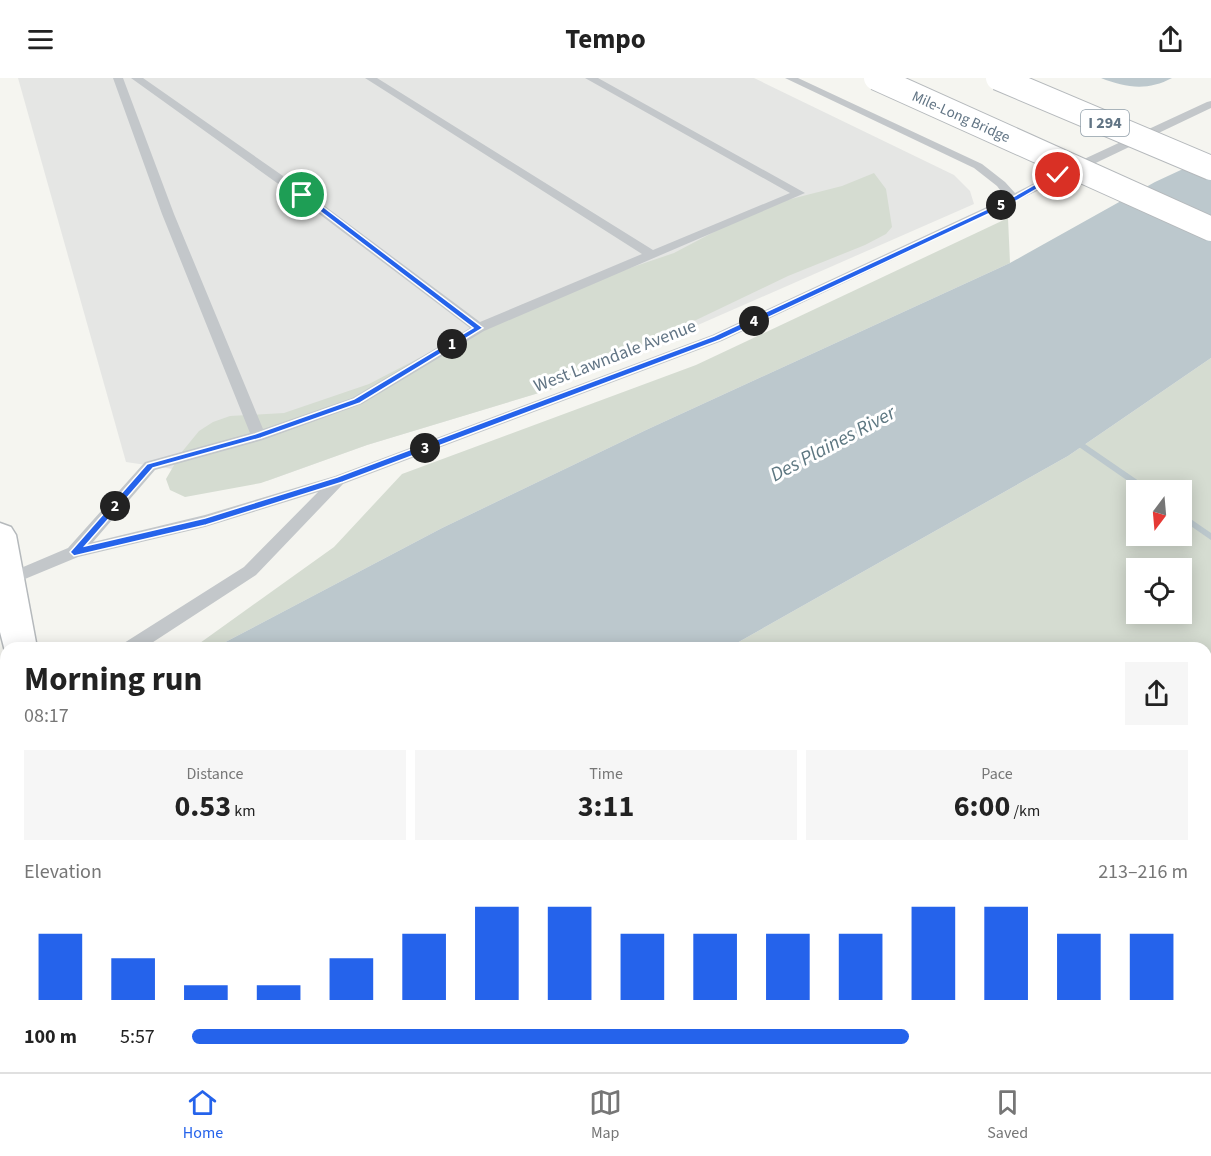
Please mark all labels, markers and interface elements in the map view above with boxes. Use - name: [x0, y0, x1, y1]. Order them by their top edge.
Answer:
- text: Tempo: [565, 20, 646, 59]
- icon: menu: [24, 23, 57, 56]
- icon: share: [1154, 23, 1187, 56]
- street label: Mile-Long Bridge: [909, 86, 1013, 148]
- road number: I 294: [1081, 110, 1129, 136]
- pin: [1032, 149, 1083, 200]
- icon: check: [1041, 158, 1074, 191]
- pin: [276, 169, 327, 220]
- icon: arrive: [285, 178, 318, 211]
- pin: 5: [986, 190, 1016, 220]
- text: 5: [997, 194, 1005, 216]
- pin: 4: [739, 306, 769, 336]
- text: 4: [750, 310, 758, 332]
- street label: West Lawndale Avenue: [530, 313, 700, 399]
- pin: 1: [437, 329, 467, 359]
- text: 1: [448, 333, 456, 355]
- water label: Des Plaines River: [765, 399, 902, 489]
- pin: 3: [410, 433, 440, 463]
- text: 3: [421, 437, 429, 459]
- north arrow: [1126, 480, 1192, 546]
- map controls: [1126, 480, 1192, 624]
- pin: 2: [100, 491, 130, 521]
- text: 2: [111, 495, 119, 517]
- button: locate: [1126, 558, 1192, 624]
- text: Morning run: [24, 656, 202, 703]
- button: share: [1125, 662, 1188, 725]
- text: 08:17: [24, 702, 69, 730]
- text: Distance: [187, 763, 243, 785]
- text: Time: [589, 763, 623, 785]
- text: Pace: [981, 763, 1013, 785]
- text: 0.53: [175, 785, 231, 828]
- text: 3:11: [578, 785, 634, 828]
- text: 6:00: [954, 785, 1010, 828]
- text: km: [231, 800, 255, 822]
- text: /km: [1010, 800, 1040, 822]
- text: Elevation: [24, 858, 102, 886]
- text: 213–216 m: [1098, 858, 1188, 886]
- text: 100 m: [24, 1023, 77, 1051]
- text: 5:57: [120, 1023, 155, 1051]
- tab: Home: [183, 1086, 223, 1144]
- tab: Map: [589, 1086, 622, 1144]
- tab: Saved: [987, 1086, 1028, 1144]

